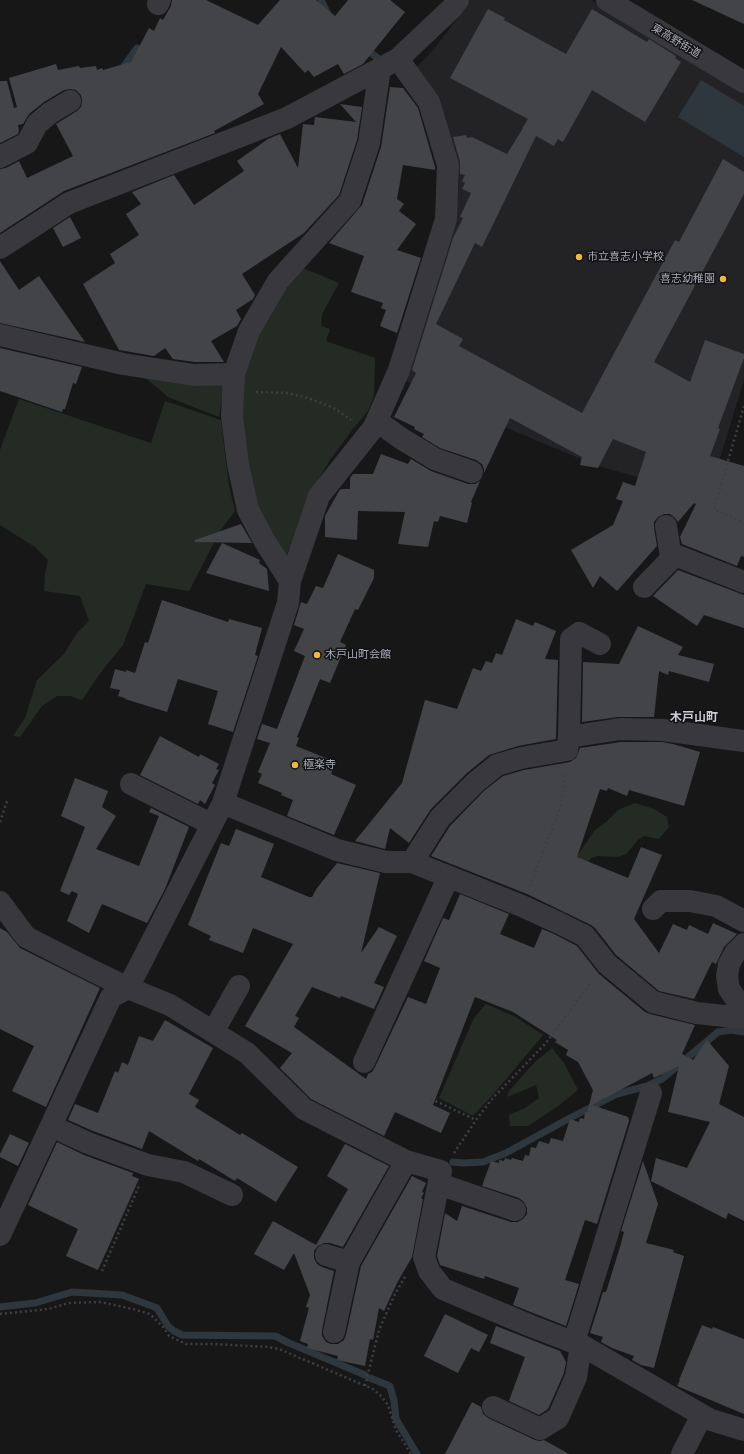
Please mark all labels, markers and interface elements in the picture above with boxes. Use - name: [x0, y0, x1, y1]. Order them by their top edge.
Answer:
- street label: 東高野街道: [649, 21, 703, 61]
- place label: 市立喜志小学校: [587, 250, 664, 264]
- marker: 市立喜志小学校: [574, 252, 584, 262]
- place label: 喜志幼稚園: [660, 272, 715, 286]
- marker: 喜志幼稚園: [718, 274, 728, 284]
- place label: 木戸山町会館: [325, 648, 391, 662]
- marker: 木戸山町会館: [312, 650, 322, 660]
- district label: 木戸山町: [670, 710, 718, 724]
- place label: 極楽寺: [303, 758, 336, 772]
- marker: 極楽寺: [290, 760, 300, 770]

